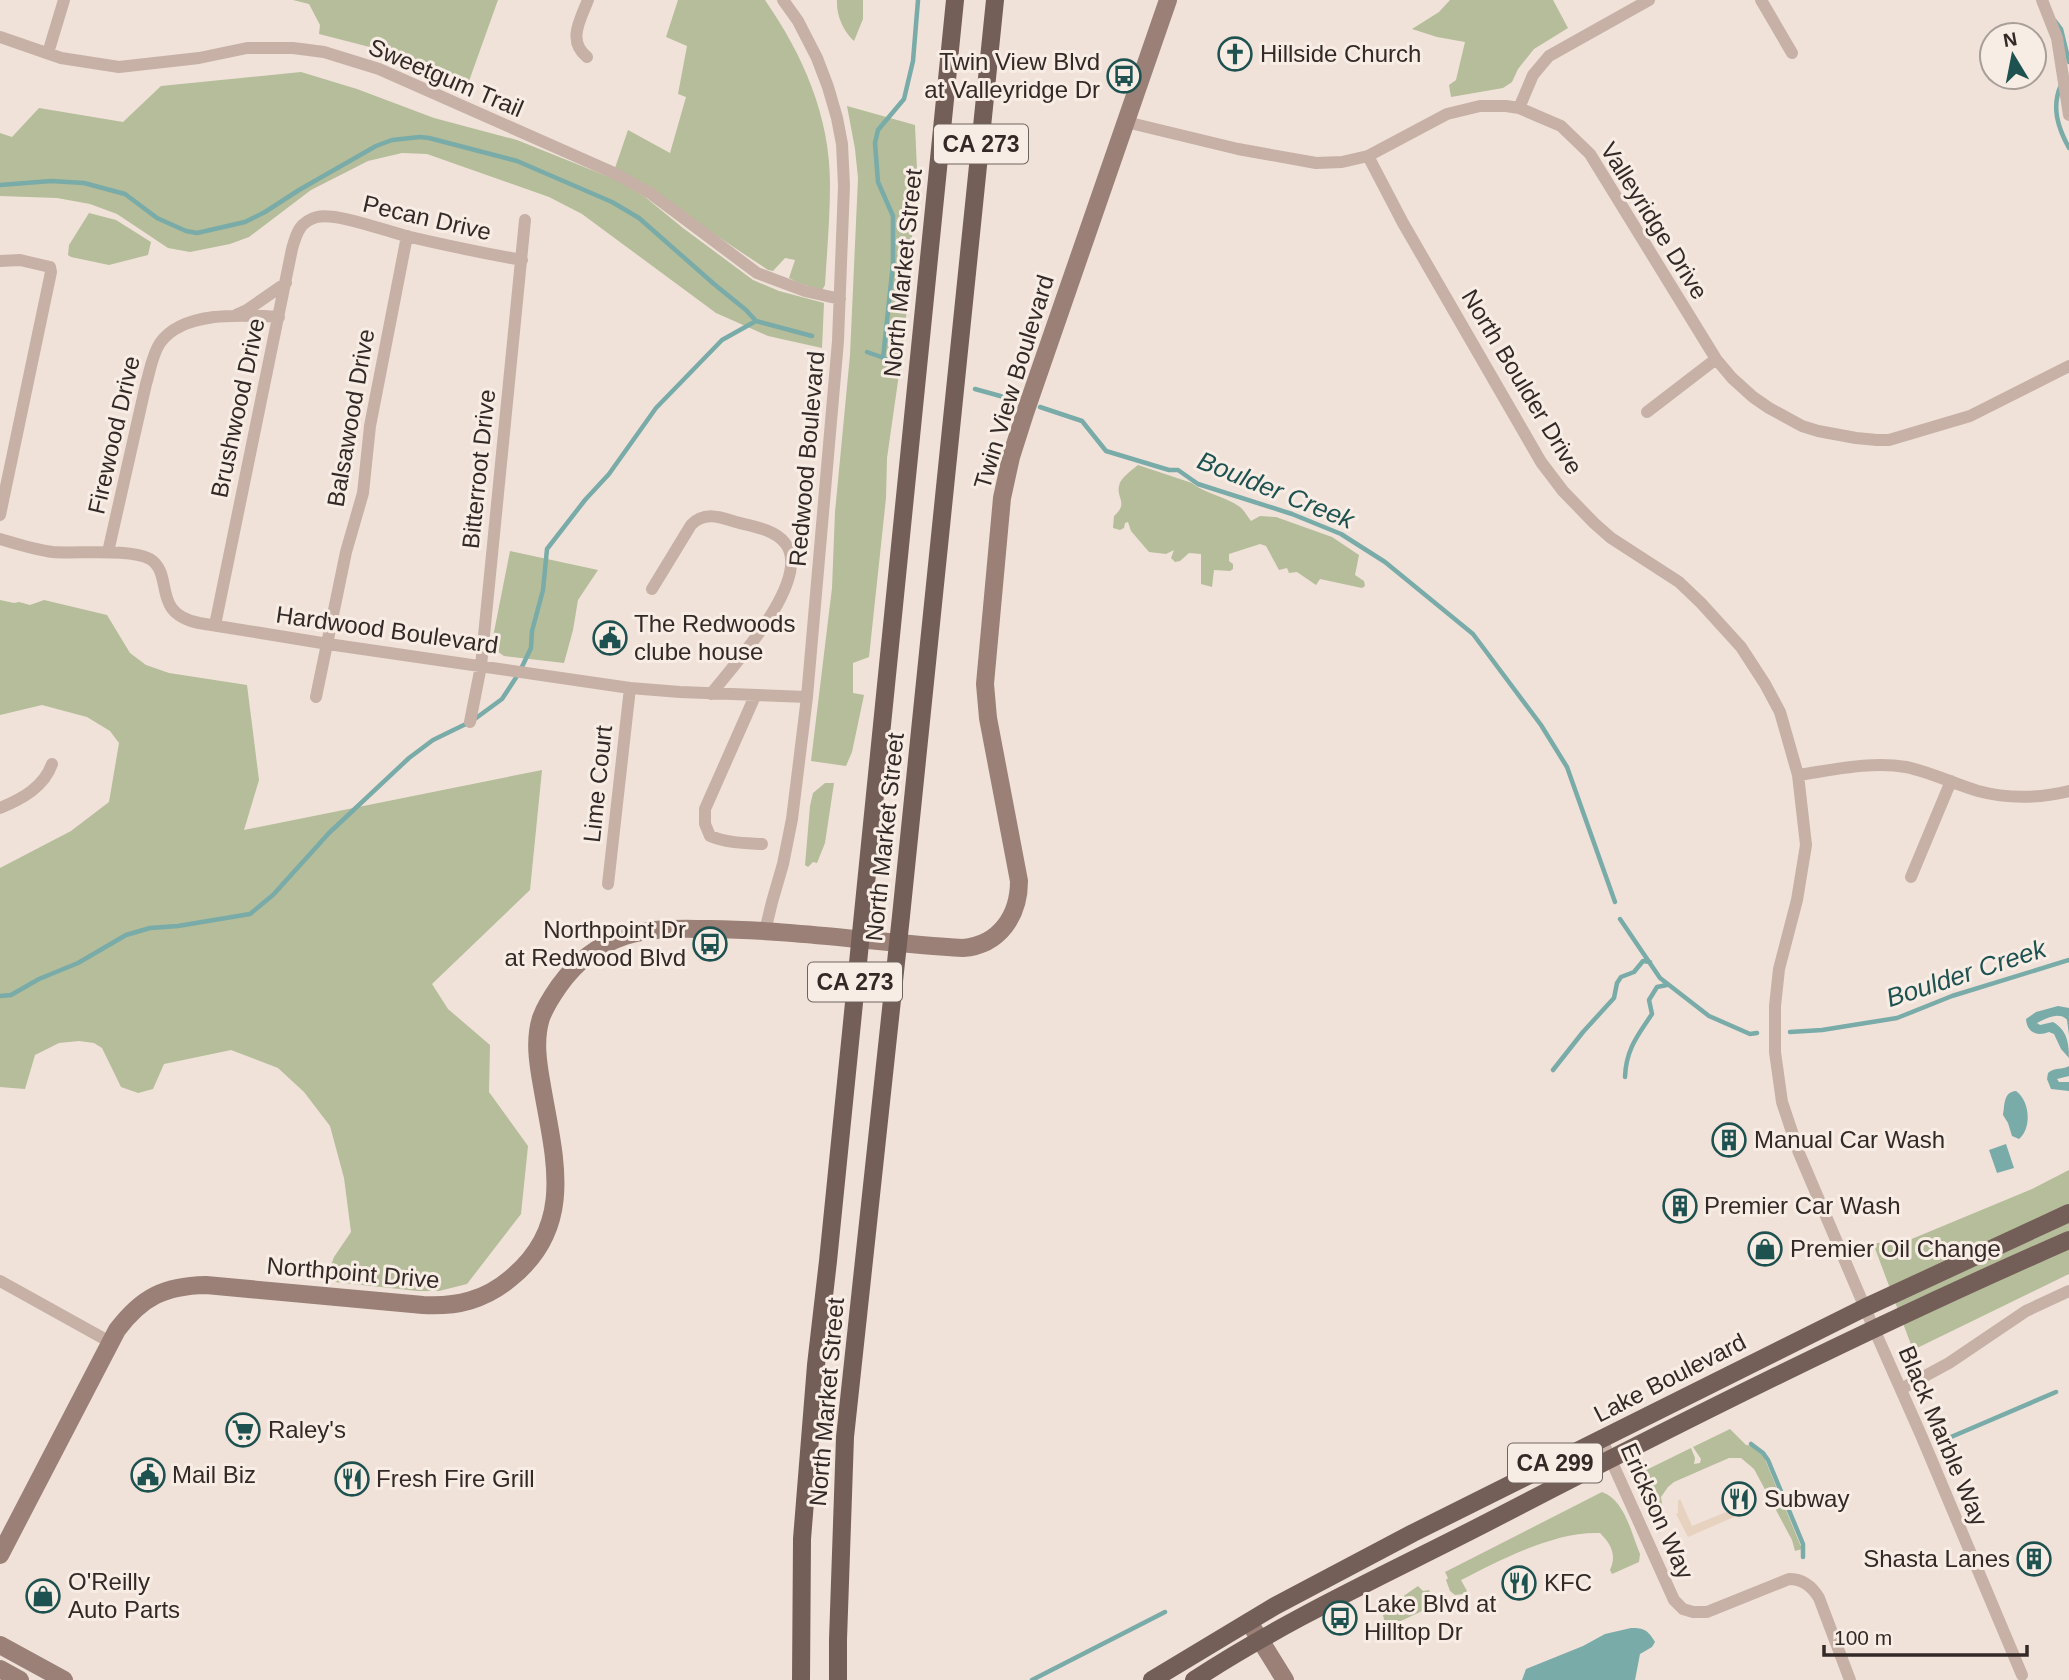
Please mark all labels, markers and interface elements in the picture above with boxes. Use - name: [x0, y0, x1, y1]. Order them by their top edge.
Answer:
- north arrow: [1978, 21, 2048, 91]
- text: N: [2002, 28, 2019, 51]
- street label: Sweetgum Trail: [365, 33, 528, 122]
- church icon: Hillside Church: [1216, 35, 1254, 73]
- place label: Hillside Church: [1260, 40, 1421, 67]
- place label: Twin View Blvd at Valleyridge Dr: [924, 48, 1100, 103]
- bus stop icon: Twin View Blvd at Valleyridge Dr: [1105, 57, 1143, 95]
- road number: CA 273: [934, 125, 1028, 164]
- street label: Valleyridge Drive: [1595, 137, 1713, 304]
- street label: North Market Street: [878, 167, 927, 378]
- street label: Pecan Drive: [360, 190, 494, 245]
- street label: Twin View Boulevard: [968, 272, 1059, 492]
- street label: North Boulder Drive: [1457, 284, 1588, 479]
- street label: Brushwood Drive: [205, 316, 270, 500]
- street label: Balsawood Drive: [322, 327, 379, 509]
- street label: Redwood Boulevard: [784, 350, 829, 568]
- street label: Firewood Drive: [82, 353, 145, 517]
- street label: Bitterroot Drive: [457, 388, 500, 550]
- water label: Boulder Creek: [1193, 445, 1361, 536]
- street label: Hardwood Boulevard: [274, 601, 500, 658]
- place label: The Redwoods clube house: [634, 610, 795, 665]
- public building icon: The Redwoods clube house: [591, 619, 629, 657]
- street label: Lime Court: [578, 724, 617, 844]
- street label: North Market Street: [860, 731, 909, 942]
- place label: Northpoint Dr at Redwood Blvd: [505, 916, 686, 971]
- bus stop icon: Northpoint Dr at Redwood Blvd: [691, 925, 729, 963]
- water label: Boulder Creek: [1882, 932, 2052, 1013]
- road number: CA 273: [808, 962, 902, 1001]
- building icon: Manual Car Wash: [1710, 1121, 1748, 1159]
- place label: Manual Car Wash: [1754, 1126, 1945, 1153]
- building icon: Premier Car Wash: [1661, 1187, 1699, 1225]
- place label: Premier Car Wash: [1704, 1192, 1900, 1219]
- shop icon: Premier Oil Change: [1746, 1230, 1784, 1268]
- place label: Premier Oil Change: [1790, 1235, 2001, 1262]
- street label: Northpoint Drive: [265, 1251, 441, 1294]
- street label: North Market Street: [804, 1296, 849, 1507]
- street label: Lake Boulevard: [1589, 1328, 1750, 1427]
- street label: Black Marble Way: [1893, 1342, 1993, 1530]
- supermarket icon: Raley's: [224, 1411, 262, 1449]
- place label: Raley's: [268, 1416, 346, 1443]
- street label: Erickson Way: [1615, 1439, 1699, 1583]
- road number: CA 299: [1508, 1444, 1602, 1482]
- public building icon: Mail Biz: [129, 1456, 167, 1494]
- restaurant icon: Fresh Fire Grill: [333, 1460, 371, 1498]
- place label: Mail Biz: [172, 1461, 256, 1488]
- place label: Fresh Fire Grill: [376, 1465, 535, 1492]
- restaurant icon: Subway: [1720, 1480, 1758, 1518]
- place label: Subway: [1764, 1485, 1849, 1512]
- building icon: Shasta Lanes: [2015, 1540, 2053, 1578]
- place label: Shasta Lanes: [1863, 1545, 2010, 1572]
- restaurant icon: KFC: [1500, 1564, 1538, 1602]
- place label: O'Reilly Auto Parts: [68, 1568, 180, 1623]
- place label: KFC: [1544, 1569, 1592, 1596]
- shop icon: O'Reilly Auto Parts: [24, 1577, 62, 1615]
- place label: Lake Blvd at Hilltop Dr: [1364, 1590, 1496, 1645]
- bus stop icon: Lake Blvd at Hilltop Dr: [1321, 1599, 1359, 1637]
- scale bar: [1824, 1614, 2027, 1658]
- text: 100 m: [1834, 1626, 1892, 1649]

